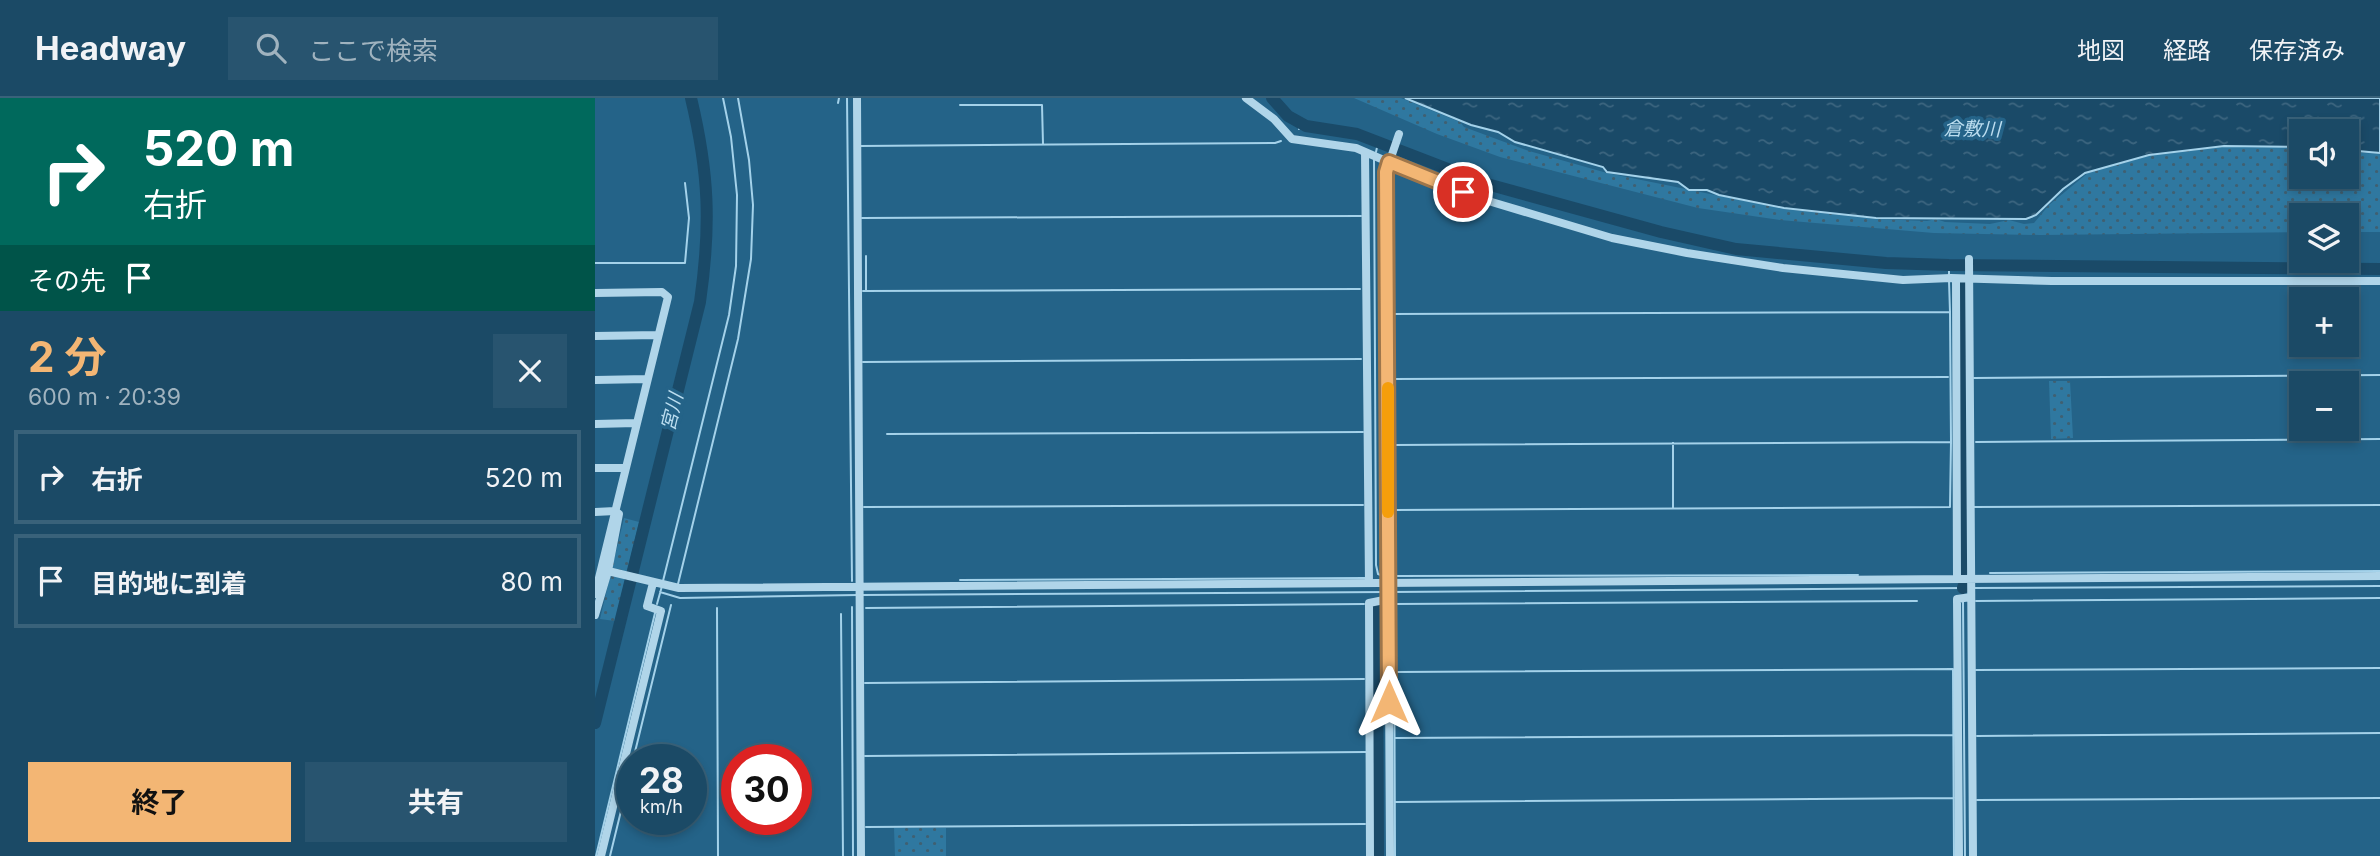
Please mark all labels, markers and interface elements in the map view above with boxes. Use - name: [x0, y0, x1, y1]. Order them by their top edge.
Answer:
- search box: [228, 17, 718, 80]
- text: Headway: [35, 28, 186, 68]
- icon: search: [252, 29, 290, 67]
- text: ここで検索: [308, 35, 438, 66]
- text: 地図: [2077, 36, 2125, 65]
- text: 経路: [2163, 36, 2211, 65]
- text: 保存済み: [2249, 36, 2345, 65]
- water label: 倉敷川: [1943, 117, 2003, 141]
- text: 520 m: [143, 119, 295, 178]
- map controls: [2289, 119, 2359, 441]
- button: sound: [2289, 119, 2359, 189]
- icon: right: [28, 126, 119, 217]
- pin: [1433, 162, 1493, 222]
- icon: arrive: [1444, 173, 1482, 211]
- text: 右折: [143, 185, 207, 224]
- button: layers: [2289, 203, 2359, 273]
- icon: arrive: [120, 259, 158, 297]
- text: その先: [28, 265, 106, 296]
- button: +: [2289, 287, 2359, 357]
- text: 2 分: [28, 331, 106, 382]
- button: close: [493, 334, 567, 408]
- button: −: [2289, 371, 2359, 441]
- text: 600 m · 20:39: [28, 383, 181, 411]
- water label: 宮川: [656, 389, 688, 433]
- icon: right: [32, 458, 70, 496]
- text: 520 m: [485, 462, 563, 493]
- text: 右折: [91, 464, 143, 495]
- icon: arrive: [32, 562, 70, 600]
- text: 80 m: [500, 566, 563, 597]
- text: 目的地に到着: [91, 568, 247, 599]
- position arrow: [1352, 665, 1426, 739]
- speed limit sign: 30: [721, 744, 812, 835]
- text: 28: [639, 759, 684, 801]
- button: 終了: [28, 762, 291, 842]
- button: 共有: [305, 762, 567, 842]
- text: km/h: [640, 796, 683, 817]

